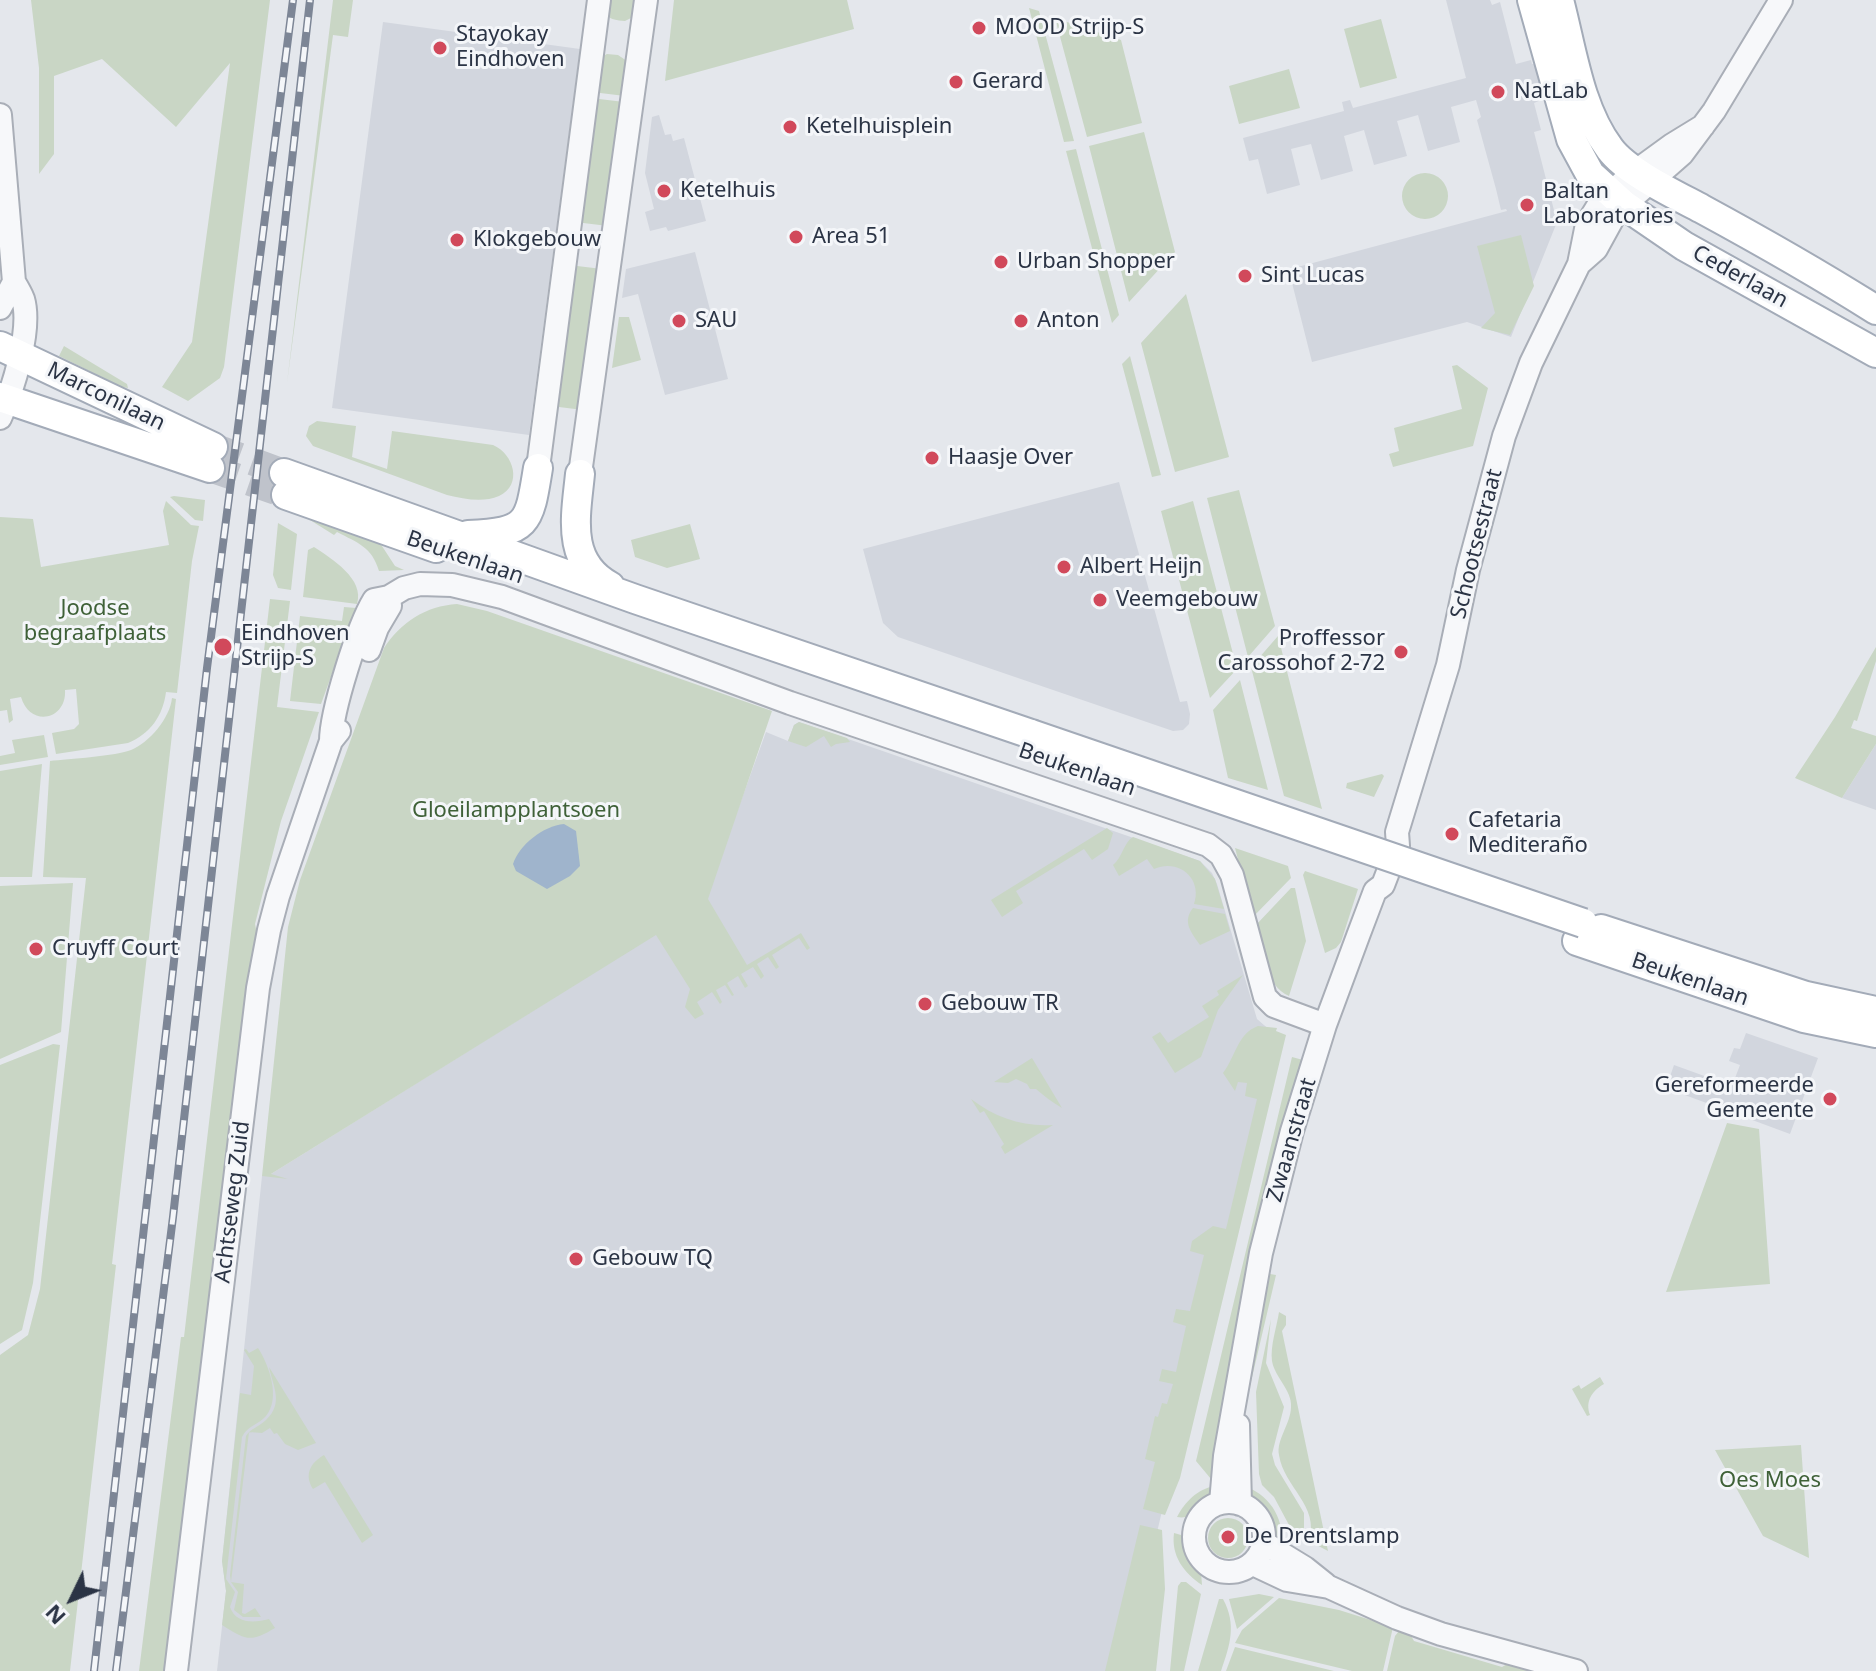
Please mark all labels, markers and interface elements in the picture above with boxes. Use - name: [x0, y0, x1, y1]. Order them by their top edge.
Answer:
- place label: MOOD Strijp-S: [995, 15, 1144, 41]
- marker: MOOD Strijp-S: [970, 19, 988, 37]
- place label: Stayokay Eindhoven: [456, 22, 565, 74]
- marker: Stayokay Eindhoven: [431, 39, 449, 57]
- place label: Gerard: [972, 69, 1044, 95]
- marker: Gerard: [947, 73, 965, 91]
- place label: NatLab: [1514, 79, 1588, 105]
- marker: NatLab: [1489, 83, 1507, 101]
- place label: Ketelhuisplein: [806, 114, 952, 140]
- marker: Ketelhuisplein: [781, 118, 799, 136]
- place label: Ketelhuis: [680, 178, 775, 204]
- place label: Baltan Laboratories: [1543, 179, 1674, 230]
- marker: Ketelhuis: [655, 182, 673, 200]
- marker: Baltan Laboratories: [1518, 196, 1536, 214]
- place label: Area 51: [812, 224, 890, 250]
- place label: Klokgebouw: [473, 227, 601, 253]
- marker: Area 51: [787, 228, 805, 246]
- marker: Klokgebouw: [448, 231, 466, 249]
- street label: Cederlaan: [1688, 240, 1792, 314]
- place label: Urban Shopper: [1017, 249, 1175, 275]
- marker: Urban Shopper: [992, 253, 1010, 271]
- place label: Sint Lucas: [1261, 263, 1365, 289]
- marker: Sint Lucas: [1236, 267, 1254, 285]
- place label: SAU: [695, 308, 737, 334]
- place label: Anton: [1037, 308, 1100, 334]
- marker: SAU: [670, 312, 688, 330]
- marker: Anton: [1012, 312, 1030, 330]
- street label: Marconilaan: [43, 357, 169, 437]
- place label: Haasje Over: [948, 445, 1073, 471]
- marker: Haasje Over: [923, 449, 941, 467]
- street label: Schootsestraat: [1446, 466, 1508, 622]
- street label: Beukenlaan: [403, 526, 527, 590]
- place label: Albert Heijn: [1080, 554, 1202, 580]
- marker: Albert Heijn: [1055, 558, 1073, 576]
- place label: Veemgebouw: [1116, 587, 1258, 613]
- marker: Veemgebouw: [1091, 591, 1109, 609]
- park label: Joodse begraafplaats: [24, 596, 166, 648]
- place label: Eindhoven Strijp-S: [241, 621, 350, 672]
- place label: Proffessor Carossohof 2-72: [1217, 626, 1385, 678]
- marker: Eindhoven Strijp-S: [212, 636, 234, 658]
- marker: Proffessor Carossohof 2-72: [1392, 643, 1410, 661]
- street label: Beukenlaan: [1015, 738, 1139, 802]
- park label: Gloeilampplantsoen: [412, 798, 620, 824]
- place label: Cafetaria Mediteraño: [1468, 808, 1588, 860]
- marker: Cafetaria Mediteraño: [1443, 825, 1461, 843]
- place label: Cruyff Court: [52, 936, 178, 962]
- marker: Cruyff Court: [27, 940, 45, 958]
- street label: Beukenlaan: [1628, 948, 1752, 1012]
- place label: Gebouw TR: [941, 991, 1059, 1017]
- marker: Gebouw TR: [916, 995, 934, 1013]
- place label: Gereformeerde Gemeente: [1655, 1073, 1814, 1124]
- street label: Zwaanstraat: [1262, 1075, 1322, 1205]
- marker: Gereformeerde Gemeente: [1821, 1090, 1839, 1108]
- street label: Achtseweg Zuid: [210, 1119, 256, 1285]
- place label: Gebouw TQ: [592, 1246, 713, 1272]
- marker: Gebouw TQ: [567, 1250, 585, 1268]
- park label: Oes Moes: [1719, 1468, 1821, 1494]
- place label: De Drentslamp: [1244, 1524, 1399, 1550]
- marker: De Drentslamp: [1219, 1528, 1237, 1546]
- north arrow: [32, 1559, 112, 1639]
- text: N: [37, 1599, 72, 1632]

